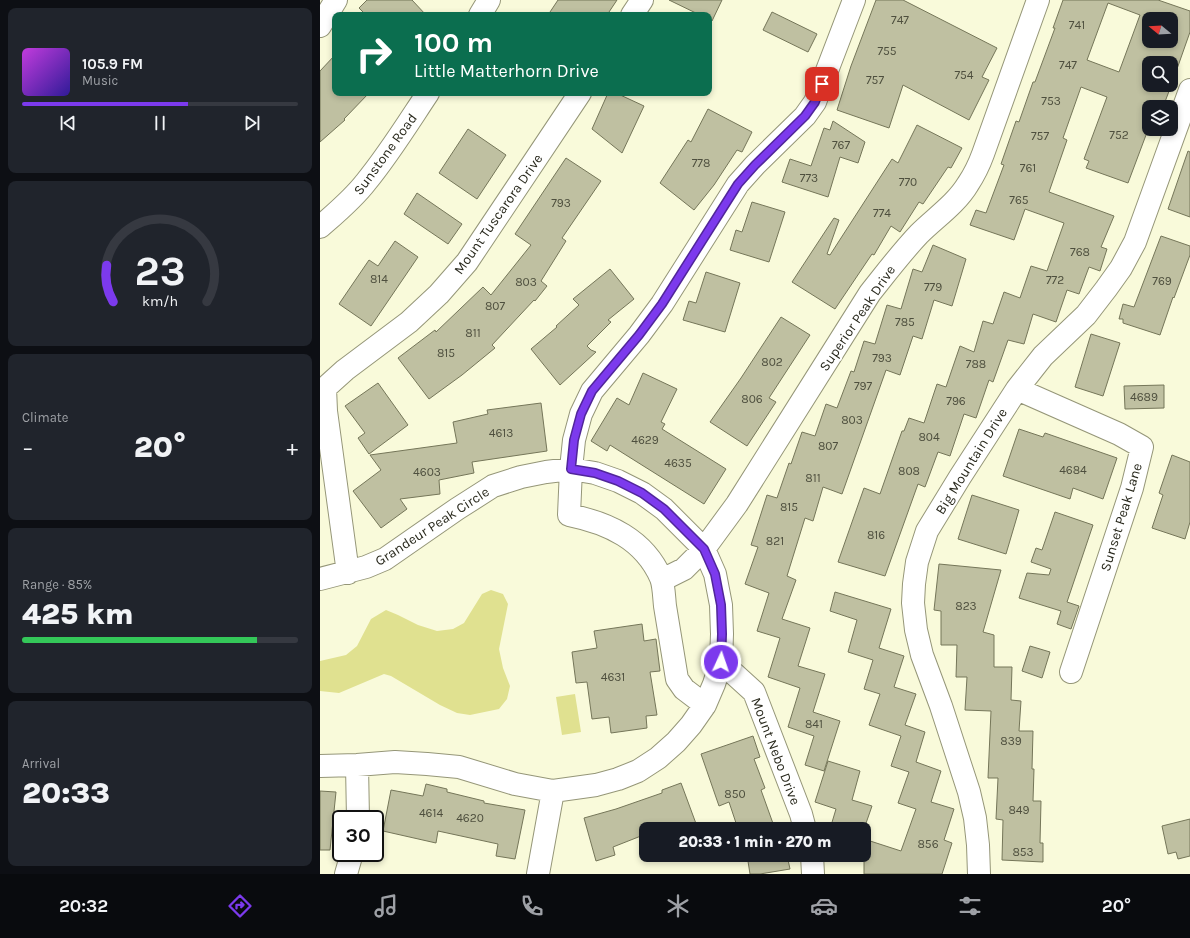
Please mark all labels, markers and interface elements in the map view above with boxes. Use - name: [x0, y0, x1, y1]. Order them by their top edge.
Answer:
- north arrow: [1142, 12, 1178, 48]
- map controls: [1142, 12, 1178, 136]
- house number: 747: [891, 13, 909, 27]
- house number: 741: [1069, 18, 1085, 32]
- text: 100 m: [414, 26, 493, 59]
- icon: right: [348, 28, 400, 80]
- house number: 755: [877, 44, 897, 58]
- text: 105.9 FM: [82, 55, 143, 73]
- button: search: [1142, 56, 1178, 92]
- house number: 747: [1059, 58, 1077, 72]
- text: Little Matterhorn Drive: [414, 60, 599, 82]
- pin: [805, 67, 839, 101]
- house number: 754: [954, 68, 974, 82]
- text: Music: [82, 73, 118, 88]
- icon: arrive: [811, 73, 833, 95]
- house number: 757: [866, 73, 884, 87]
- house number: 753: [1041, 94, 1061, 108]
- button: layers: [1142, 100, 1178, 136]
- street label: Sunstone Road: [350, 110, 421, 198]
- icon: previous: [57, 112, 79, 134]
- icon: pause: [149, 112, 171, 134]
- icon: next: [241, 112, 263, 134]
- house number: 752: [1109, 128, 1129, 142]
- house number: 757: [1031, 129, 1049, 143]
- house number: 767: [832, 138, 850, 152]
- street label: Mount Tuscarora Drive: [450, 151, 546, 278]
- house number: 778: [692, 156, 710, 170]
- house number: 761: [1020, 161, 1036, 175]
- house number: 773: [800, 171, 818, 185]
- house number: 770: [899, 175, 917, 189]
- house number: 765: [1009, 193, 1029, 207]
- house number: 793: [551, 196, 571, 210]
- house number: 774: [873, 206, 891, 220]
- house number: 768: [1070, 245, 1090, 259]
- text: 23: [134, 247, 186, 295]
- street label: Superior Peak Drive: [816, 262, 899, 374]
- house number: 814: [370, 272, 388, 286]
- house number: 772: [1046, 273, 1064, 287]
- house number: 769: [1152, 274, 1172, 288]
- house number: 803: [515, 275, 537, 289]
- house number: 779: [924, 280, 942, 294]
- text: km/h: [142, 292, 178, 309]
- house number: 807: [485, 299, 505, 313]
- house number: 785: [895, 315, 915, 329]
- house number: 811: [465, 326, 481, 340]
- house number: 815: [437, 346, 455, 360]
- house number: 793: [872, 351, 892, 365]
- house number: 802: [761, 355, 783, 369]
- house number: 788: [966, 357, 986, 371]
- house number: 797: [854, 379, 872, 393]
- house number: 4689: [1130, 390, 1158, 404]
- house number: 806: [741, 392, 763, 406]
- house number: 796: [946, 394, 966, 408]
- street label: Big Mountain Drive: [932, 405, 1011, 518]
- text: Climate: [22, 410, 68, 425]
- house number: 803: [841, 413, 863, 427]
- house number: 4613: [489, 426, 513, 440]
- text: 20°: [134, 429, 186, 465]
- house number: 804: [918, 430, 940, 444]
- house number: 4629: [631, 433, 659, 447]
- text: −: [22, 435, 34, 461]
- text: +: [286, 435, 298, 461]
- house number: 807: [818, 439, 838, 453]
- house number: 4635: [664, 456, 692, 470]
- street label: Sunset Peak Lane: [1097, 461, 1146, 573]
- house number: 4684: [1059, 463, 1087, 477]
- house number: 808: [898, 464, 920, 478]
- house number: 4603: [413, 465, 441, 479]
- house number: 811: [805, 471, 821, 485]
- street label: Grandeur Peak Circle: [372, 483, 493, 570]
- house number: 815: [780, 500, 798, 514]
- house number: 816: [867, 528, 885, 542]
- house number: 821: [766, 534, 784, 548]
- text: Range · 85%: [22, 577, 92, 592]
- text: 425 km: [22, 596, 134, 632]
- house number: 823: [955, 599, 977, 613]
- position arrow: [700, 641, 742, 683]
- house number: 4631: [601, 670, 625, 684]
- street label: Mount Nebo Drive: [747, 695, 804, 807]
- house number: 841: [805, 717, 823, 731]
- house number: 839: [1000, 734, 1022, 748]
- text: Arrival: [22, 756, 60, 771]
- text: 20:33: [22, 775, 110, 811]
- house number: 850: [724, 787, 746, 801]
- house number: 849: [1008, 803, 1030, 817]
- house number: 4614: [419, 806, 443, 820]
- speed limit sign: 30: [332, 810, 384, 862]
- house number: 4620: [456, 811, 484, 825]
- text: 20:33 · 1 min · 270 m: [679, 833, 831, 851]
- house number: 856: [917, 837, 939, 851]
- house number: 853: [1012, 845, 1034, 859]
- icon: directions: [226, 892, 254, 920]
- icon: music: [372, 892, 400, 920]
- icon: phone: [518, 892, 546, 920]
- icon: climate: [664, 892, 692, 920]
- icon: car: [810, 892, 838, 920]
- icon: filters: [956, 892, 984, 920]
- text: 20:32: [59, 895, 108, 917]
- text: 20°: [1102, 895, 1131, 917]

